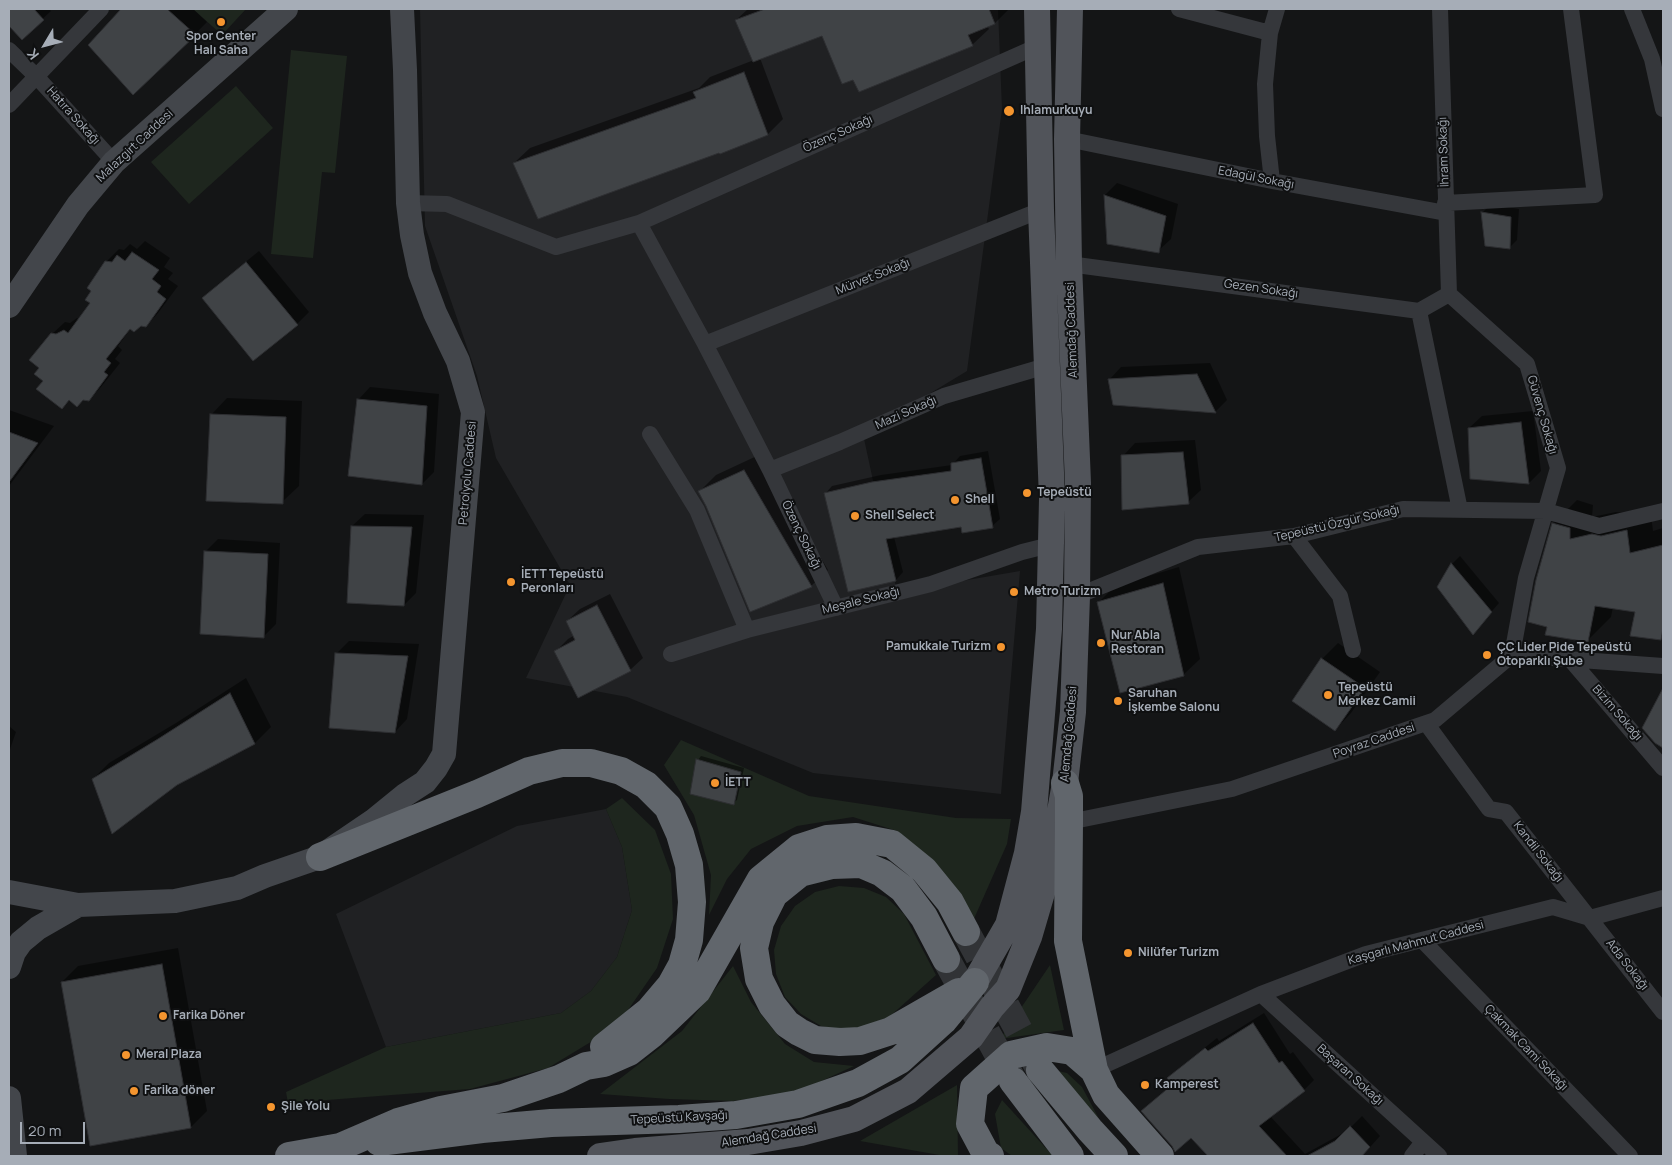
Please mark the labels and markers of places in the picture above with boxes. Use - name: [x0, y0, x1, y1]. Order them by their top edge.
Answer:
- marker: Spor Center Halı Saha: [215, 16, 227, 28]
- place label: Spor Center Halı Saha: [186, 30, 256, 58]
- marker: Ihlamurkuyu: [1002, 104, 1016, 118]
- place label: Ihlamurkuyu: [1020, 104, 1092, 118]
- place label: Tepeüstü: [1037, 486, 1092, 500]
- marker: Tepeüstü: [1021, 487, 1033, 499]
- place label: Shell: [965, 493, 994, 507]
- marker: Shell: [949, 494, 961, 506]
- place label: Shell Select: [865, 509, 935, 523]
- marker: Shell Select: [849, 510, 861, 522]
- place label: İETT Tepeüstü Peronları: [521, 568, 604, 596]
- marker: İETT Tepeüstü Peronları: [505, 576, 517, 588]
- place label: Metro Turizm: [1024, 585, 1101, 599]
- marker: Metro Turizm: [1008, 586, 1020, 598]
- place label: Nur Abla Restoran: [1111, 629, 1164, 657]
- marker: Nur Abla Restoran: [1095, 637, 1107, 649]
- place label: Pamukkale Turizm: [886, 640, 991, 654]
- marker: Pamukkale Turizm: [995, 641, 1007, 653]
- place label: ÇC Lider Pide Tepeüstü Otoparklı Şube: [1497, 641, 1631, 669]
- marker: ÇC Lider Pide Tepeüstü Otoparklı Şube: [1481, 649, 1493, 661]
- place label: Tepeüstü Merkez Camii: [1338, 681, 1416, 709]
- place label: Saruhan İşkembe Salonu: [1128, 687, 1220, 715]
- marker: Tepeüstü Merkez Camii: [1322, 689, 1334, 701]
- marker: Saruhan İşkembe Salonu: [1112, 695, 1124, 707]
- place label: İETT: [725, 776, 751, 790]
- marker: İETT: [709, 777, 721, 789]
- place label: Nilüfer Turizm: [1138, 946, 1219, 960]
- marker: Nilüfer Turizm: [1122, 947, 1134, 959]
- place label: Farika Döner: [173, 1009, 245, 1023]
- marker: Farika Döner: [157, 1010, 169, 1022]
- place label: Meral Plaza: [136, 1048, 202, 1062]
- marker: Meral Plaza: [120, 1049, 132, 1061]
- place label: Kamperest: [1155, 1078, 1219, 1092]
- marker: Kamperest: [1139, 1079, 1151, 1091]
- place label: Farika döner: [144, 1084, 215, 1098]
- marker: Farika döner: [128, 1085, 140, 1097]
- place label: Şile Yolu: [281, 1100, 330, 1114]
- marker: Şile Yolu: [265, 1101, 277, 1113]

